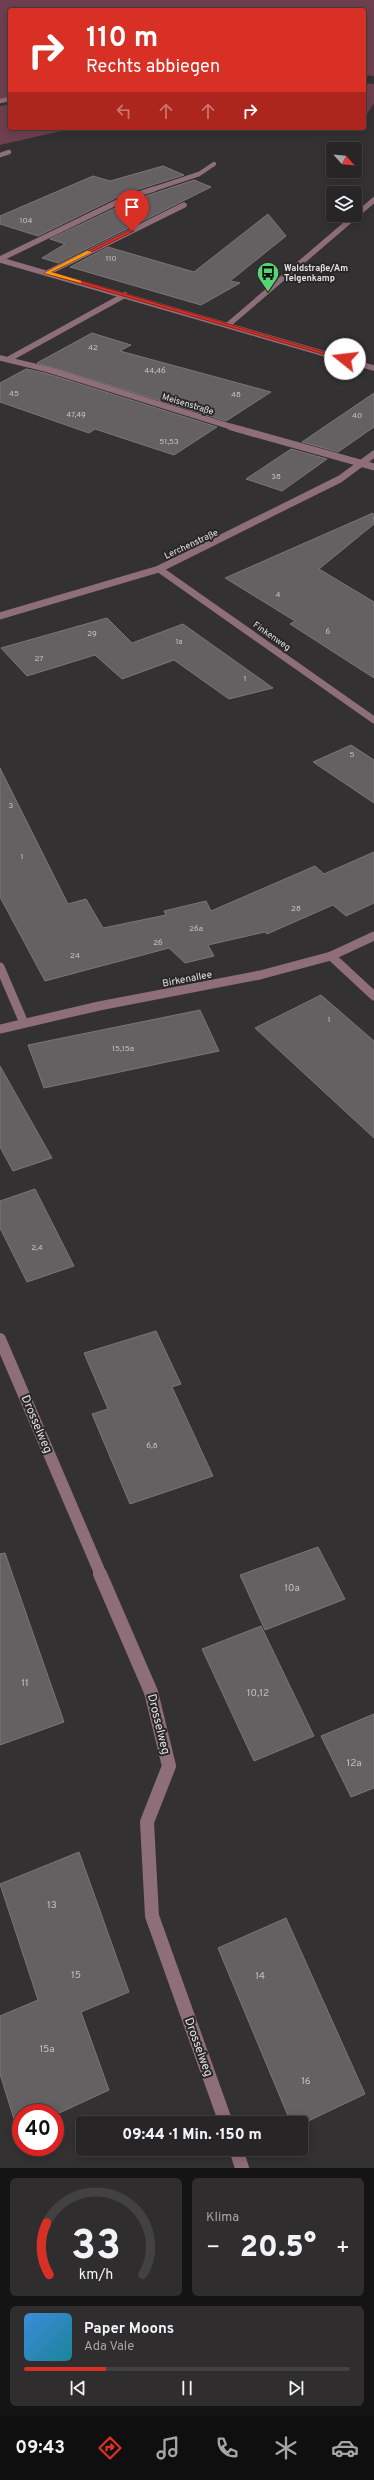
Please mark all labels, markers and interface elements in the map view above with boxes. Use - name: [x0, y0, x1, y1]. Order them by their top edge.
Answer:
- text: 110 m: [86, 21, 158, 57]
- icon: right: [20, 24, 72, 76]
- text: Rechts abbiegen: [86, 56, 220, 79]
- icon: left: [113, 100, 135, 122]
- icon: ahead: [155, 100, 177, 122]
- icon: ahead: [197, 100, 219, 122]
- icon: right: [239, 100, 261, 122]
- north arrow: [326, 142, 362, 178]
- map controls: [326, 142, 362, 222]
- button: layers: [326, 186, 362, 222]
- pin: [115, 190, 149, 231]
- icon: arrive: [121, 196, 143, 218]
- house number: 104: [19, 216, 33, 226]
- house number: 110: [105, 254, 117, 264]
- bus stop icon: Waldstraße/Am Telgenkamp: [255, 260, 281, 293]
- place label: Waldstraße/Am Telgenkamp: [284, 263, 348, 284]
- position arrow: [324, 338, 366, 380]
- house number: 42: [88, 343, 98, 353]
- house number: 44,46: [144, 366, 166, 376]
- house number: 45: [9, 389, 19, 399]
- house number: 48: [231, 390, 241, 400]
- street label: Meisenstraße: [161, 391, 215, 418]
- house number: 47,49: [66, 410, 86, 420]
- house number: 40: [352, 411, 362, 421]
- house number: 51,53: [159, 437, 179, 447]
- house number: 38: [271, 472, 281, 482]
- street label: Lerchenstraße: [163, 527, 220, 562]
- house number: 4: [276, 590, 281, 600]
- street label: Finkenweg: [251, 620, 293, 653]
- house number: 6: [326, 627, 331, 637]
- house number: 29: [87, 629, 97, 639]
- house number: 1a: [176, 637, 182, 647]
- house number: 27: [35, 654, 44, 664]
- house number: 1: [244, 674, 246, 684]
- house number: 5: [350, 750, 355, 760]
- house number: 3: [9, 801, 14, 811]
- house number: 1: [21, 852, 23, 862]
- house number: 28: [291, 904, 301, 914]
- house number: 26a: [189, 924, 203, 934]
- house number: 26: [153, 938, 163, 948]
- house number: 24: [70, 951, 80, 961]
- street label: Birkenallee: [161, 968, 213, 991]
- house number: 1: [328, 1015, 330, 1025]
- house number: 15,15a: [112, 1044, 134, 1054]
- house number: 2,4: [31, 1243, 43, 1253]
- street label: Drosselweg: [17, 1393, 56, 1456]
- house number: 6,8: [146, 1441, 158, 1451]
- house number: 10a: [284, 1582, 300, 1595]
- house number: 11: [21, 1677, 29, 1690]
- house number: 10,12: [247, 1687, 269, 1700]
- street label: Drosselweg: [143, 1692, 173, 1756]
- house number: 12a: [346, 1757, 362, 1770]
- house number: 13: [47, 1899, 57, 1912]
- house number: 15: [71, 1969, 81, 1982]
- house number: 14: [255, 1970, 265, 1983]
- street label: Drosselweg: [180, 2016, 216, 2079]
- house number: 15a: [39, 2043, 55, 2056]
- house number: 16: [301, 2075, 311, 2088]
- speed limit sign: 40: [12, 2104, 64, 2156]
- text: 09:44 · 1 Min. · 150 m: [122, 2126, 262, 2145]
- text: Klima: [206, 2210, 239, 2226]
- text: 33: [71, 2221, 121, 2274]
- text: 20.5°: [240, 2230, 316, 2267]
- text: −: [206, 2235, 220, 2262]
- text: +: [336, 2235, 350, 2262]
- text: km/h: [79, 2266, 113, 2284]
- text: Paper Moons: [84, 2320, 174, 2339]
- text: Ada Vale: [84, 2339, 134, 2355]
- icon: previous: [67, 2377, 89, 2399]
- icon: pause: [176, 2377, 198, 2399]
- icon: next: [285, 2377, 307, 2399]
- icon: directions: [96, 2434, 124, 2462]
- icon: music: [154, 2434, 182, 2462]
- icon: phone: [213, 2434, 241, 2462]
- icon: climate: [272, 2434, 300, 2462]
- icon: car: [331, 2434, 359, 2462]
- text: 09:43: [15, 2437, 65, 2460]

